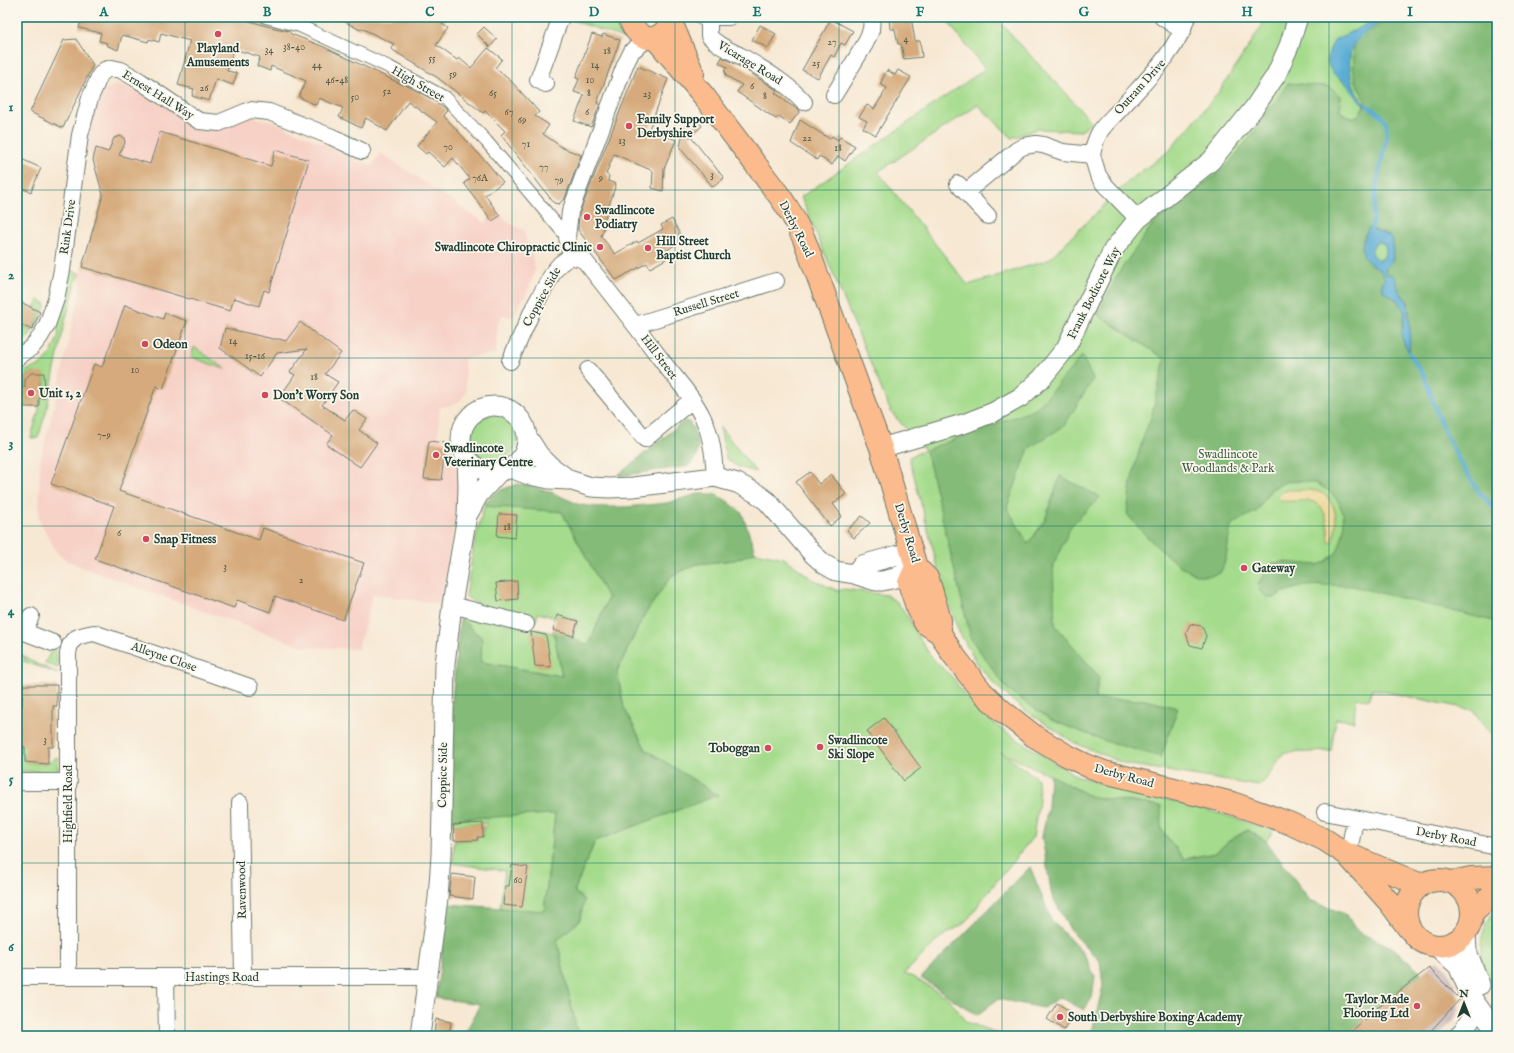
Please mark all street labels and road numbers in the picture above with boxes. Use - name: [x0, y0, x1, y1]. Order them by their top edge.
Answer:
- street label: Vicarage Road: [714, 37, 786, 88]
- street label: Outram Drive: [1111, 56, 1169, 118]
- street label: High Street: [389, 63, 447, 105]
- street label: Ernest Hall Way: [119, 67, 197, 123]
- street label: Rink Drive: [57, 198, 79, 256]
- street label: Derby Road: [775, 198, 817, 260]
- street label: Frank Bodicote Way: [1064, 244, 1124, 342]
- street label: Coppice Side: [520, 264, 566, 330]
- street label: Russell Street: [671, 286, 741, 320]
- street label: Hill Street: [637, 332, 681, 382]
- street label: Derby Road: [891, 501, 923, 565]
- street label: Alleyne Close: [128, 638, 199, 675]
- street label: Coppice Side: [435, 742, 452, 808]
- street label: Derby Road: [1092, 761, 1156, 791]
- street label: Highfield Road: [61, 764, 76, 843]
- street label: Derby Road: [1414, 824, 1478, 850]
- street label: Ravenwood: [234, 860, 250, 919]
- street label: Hastings Road: [185, 970, 260, 985]

